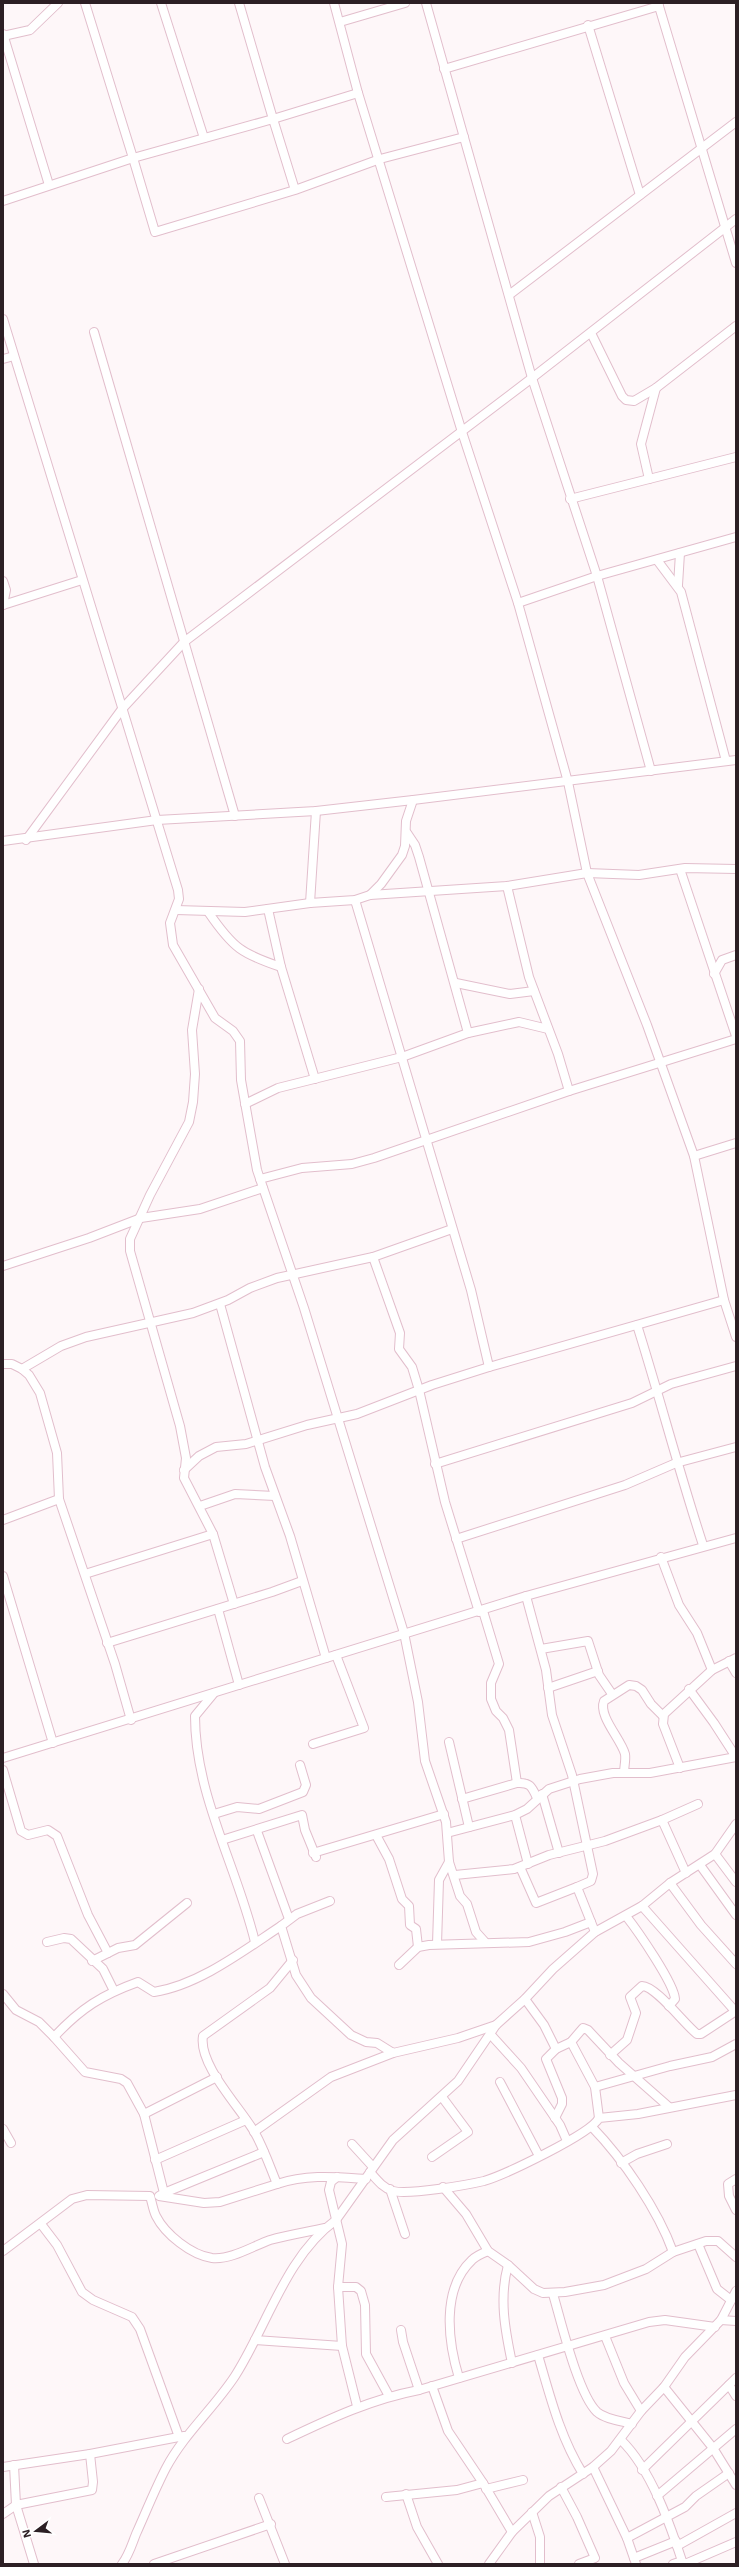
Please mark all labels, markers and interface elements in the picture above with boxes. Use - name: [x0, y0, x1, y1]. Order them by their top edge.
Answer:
- north arrow: [16, 2511, 56, 2551]
- text: N: [19, 2528, 34, 2539]

